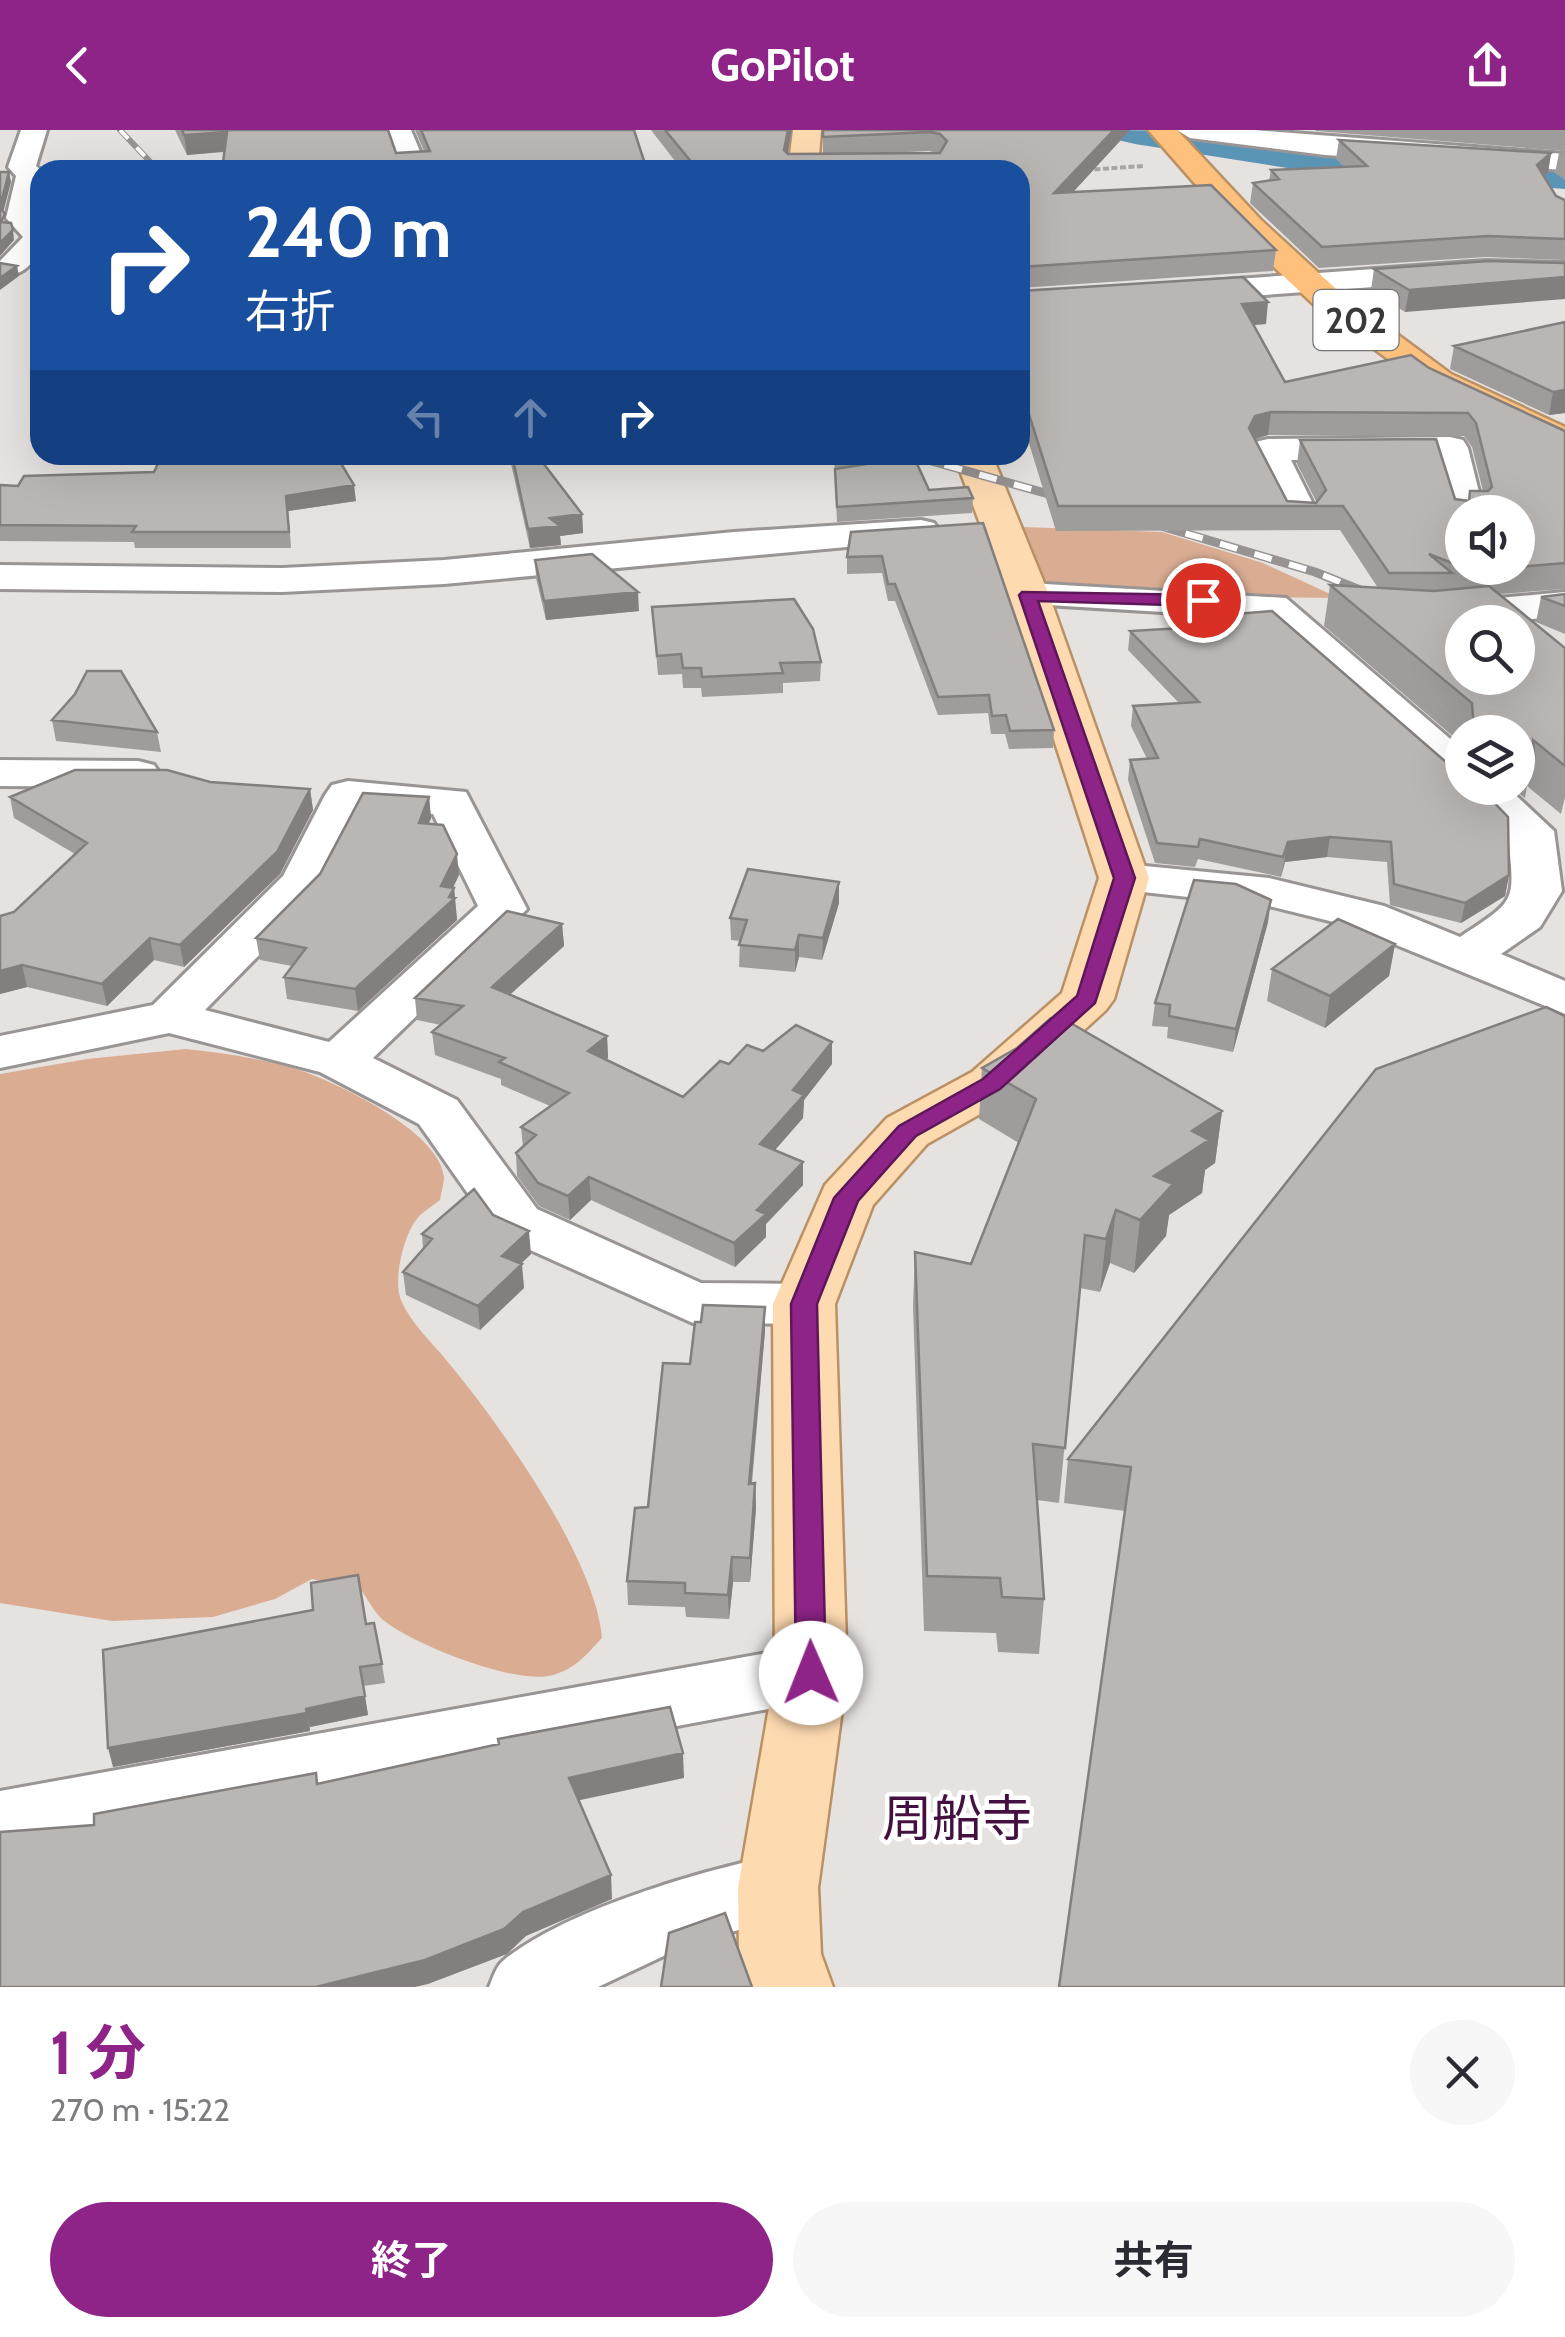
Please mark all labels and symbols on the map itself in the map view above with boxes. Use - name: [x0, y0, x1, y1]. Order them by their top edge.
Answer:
- road number: 202: [1314, 290, 1398, 350]
- pin: [1161, 558, 1246, 643]
- position arrow: [759, 1621, 863, 1725]
- district label: 周船寺: [882, 1788, 1032, 1849]

